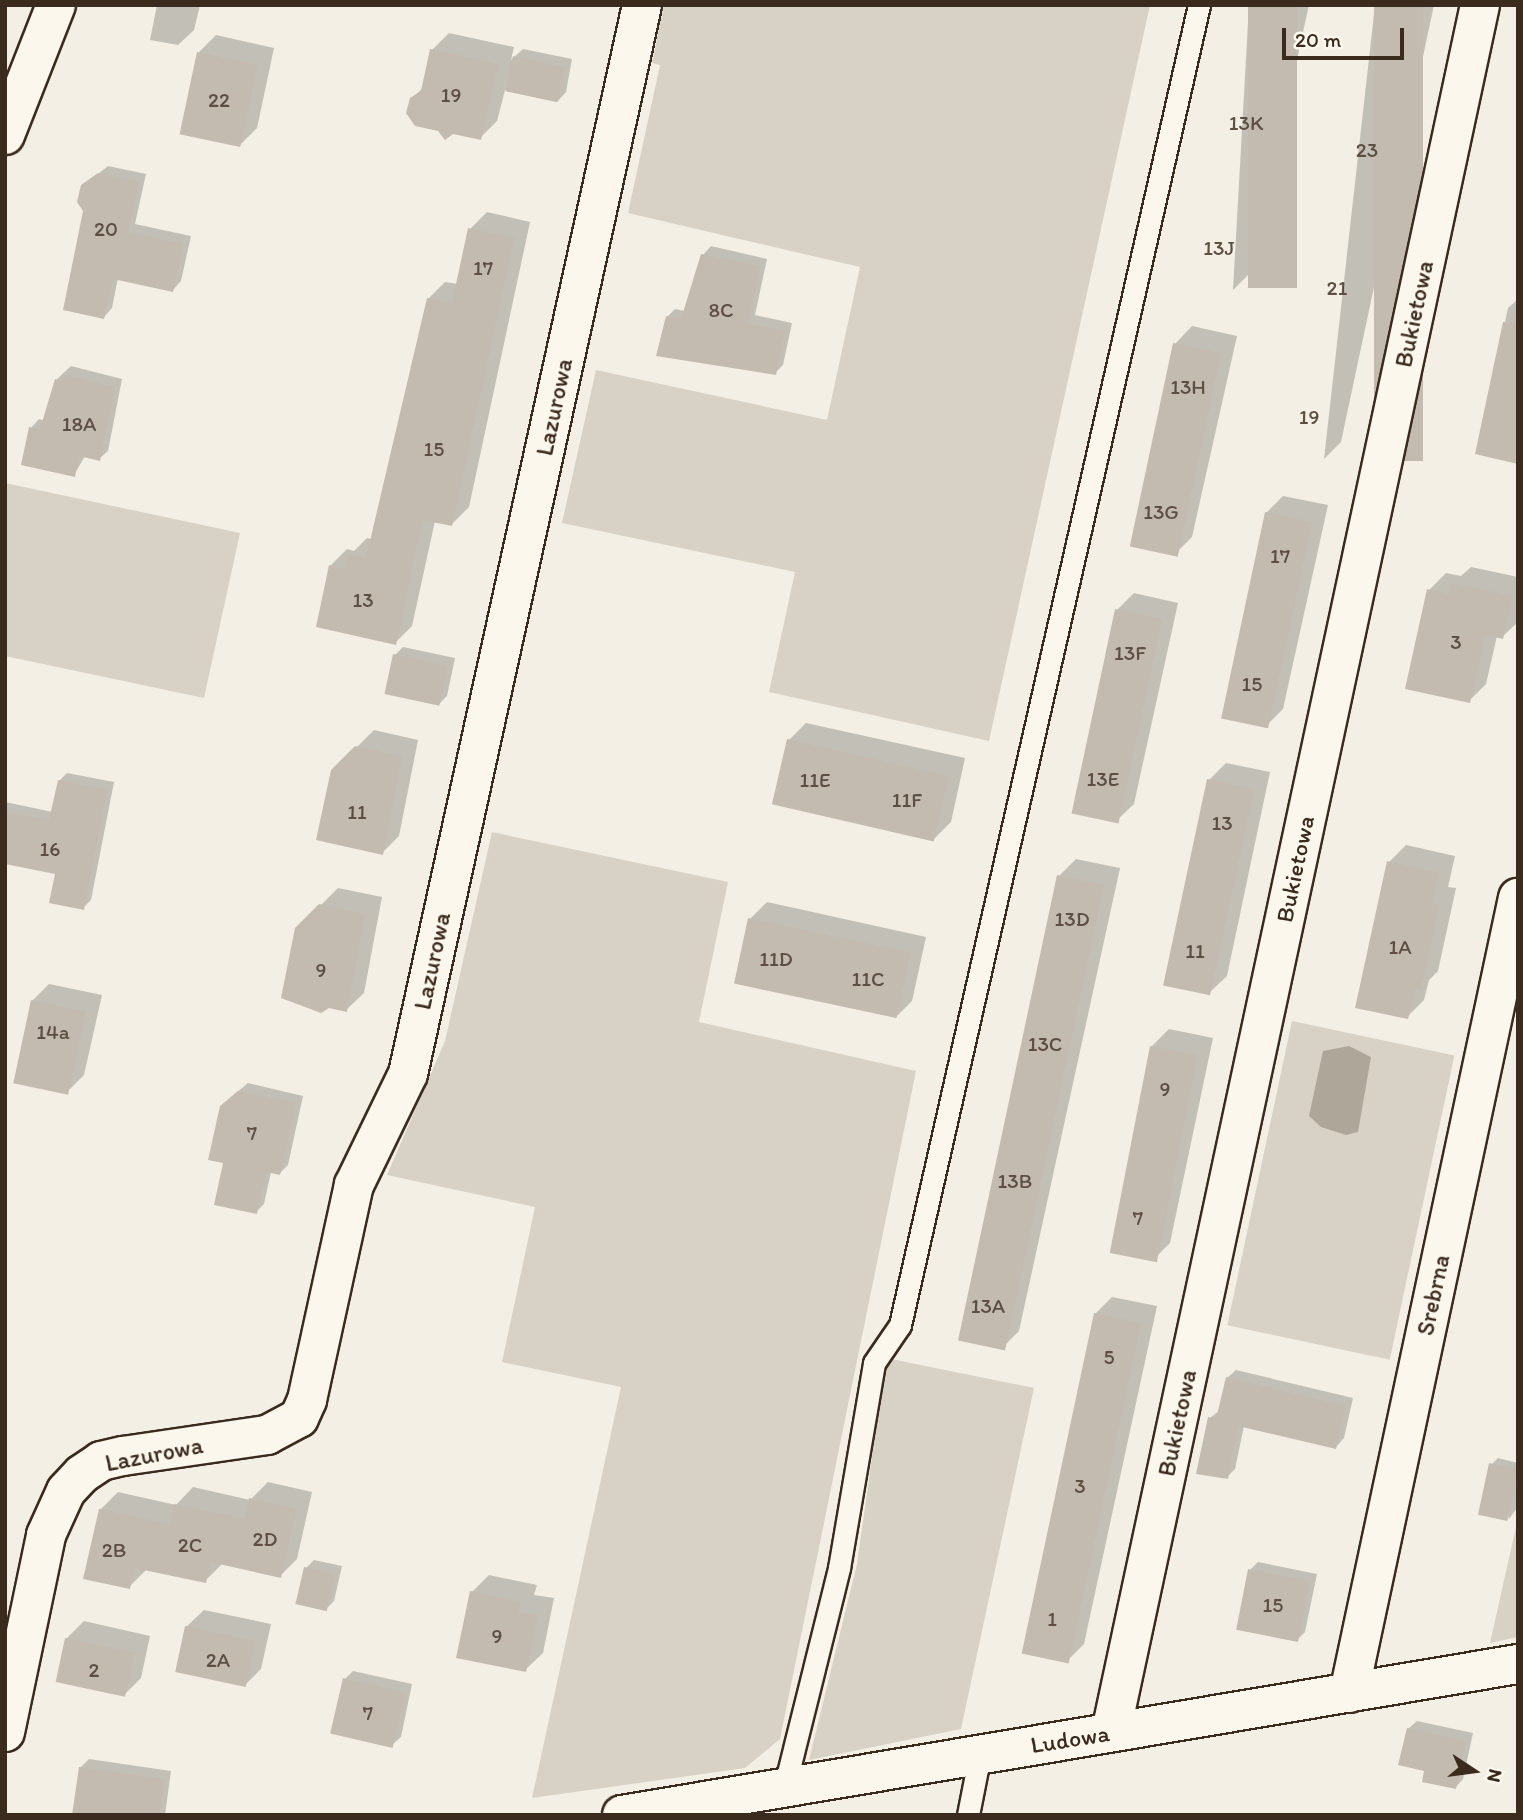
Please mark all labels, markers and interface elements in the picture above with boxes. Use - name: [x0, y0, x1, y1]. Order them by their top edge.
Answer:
- scale bar: [1285, 14, 1408, 58]
- text: 20 m: [1295, 27, 1341, 52]
- house number: 19: [441, 82, 461, 108]
- house number: 22: [208, 87, 230, 113]
- house number: 13K: [1229, 110, 1263, 136]
- house number: 23: [1356, 137, 1378, 163]
- house number: 20: [94, 216, 118, 242]
- house number: 13J: [1203, 235, 1235, 261]
- house number: 17: [473, 255, 493, 281]
- street label: Bukietowa: [1389, 258, 1439, 370]
- house number: 21: [1327, 275, 1347, 301]
- house number: 8C: [708, 297, 734, 323]
- street label: Lazurowa: [530, 356, 578, 458]
- house number: 13H: [1170, 374, 1206, 400]
- house number: 19: [1299, 404, 1319, 430]
- house number: 18A: [62, 411, 96, 437]
- house number: 15: [424, 436, 444, 462]
- house number: 13G: [1143, 499, 1179, 525]
- house number: 17: [1270, 543, 1290, 569]
- house number: 13: [352, 587, 374, 613]
- house number: 3: [1450, 629, 1462, 655]
- house number: 13F: [1114, 640, 1146, 666]
- house number: 15: [1242, 671, 1262, 697]
- house number: 13E: [1087, 766, 1119, 792]
- house number: 11E: [799, 767, 831, 793]
- house number: 11F: [892, 787, 922, 813]
- house number: 11: [347, 799, 367, 825]
- house number: 13: [1211, 810, 1233, 836]
- street label: Bukietowa: [1270, 813, 1320, 925]
- house number: 16: [40, 836, 60, 862]
- house number: 13D: [1054, 906, 1090, 932]
- street label: Lazurowa: [408, 910, 456, 1012]
- house number: 1A: [1388, 934, 1412, 960]
- house number: 11: [1185, 938, 1205, 964]
- house number: 11D: [759, 946, 793, 972]
- house number: 9: [316, 957, 326, 983]
- house number: 11C: [852, 966, 884, 992]
- house number: 14a: [36, 1019, 70, 1045]
- house number: 13C: [1028, 1031, 1062, 1057]
- house number: 9: [1160, 1076, 1170, 1102]
- house number: 7: [247, 1120, 257, 1146]
- house number: 13B: [998, 1168, 1032, 1194]
- house number: 7: [1133, 1205, 1143, 1231]
- street label: Srebrna: [1410, 1252, 1456, 1338]
- house number: 13A: [971, 1293, 1005, 1319]
- house number: 5: [1103, 1344, 1115, 1370]
- street label: Bukietowa: [1152, 1367, 1202, 1479]
- street label: Lazurowa: [103, 1430, 205, 1478]
- house number: 3: [1074, 1473, 1086, 1499]
- house number: 2D: [253, 1526, 277, 1552]
- house number: 2C: [178, 1532, 202, 1558]
- house number: 2B: [102, 1537, 126, 1563]
- house number: 15: [1263, 1592, 1283, 1618]
- house number: 1: [1047, 1606, 1057, 1632]
- house number: 9: [492, 1623, 502, 1649]
- house number: 2A: [206, 1647, 230, 1673]
- house number: 2: [88, 1657, 100, 1683]
- house number: 7: [363, 1700, 373, 1726]
- street label: Ludowa: [1029, 1719, 1111, 1759]
- north arrow: [1439, 1736, 1509, 1806]
- text: N: [1482, 1767, 1508, 1785]

